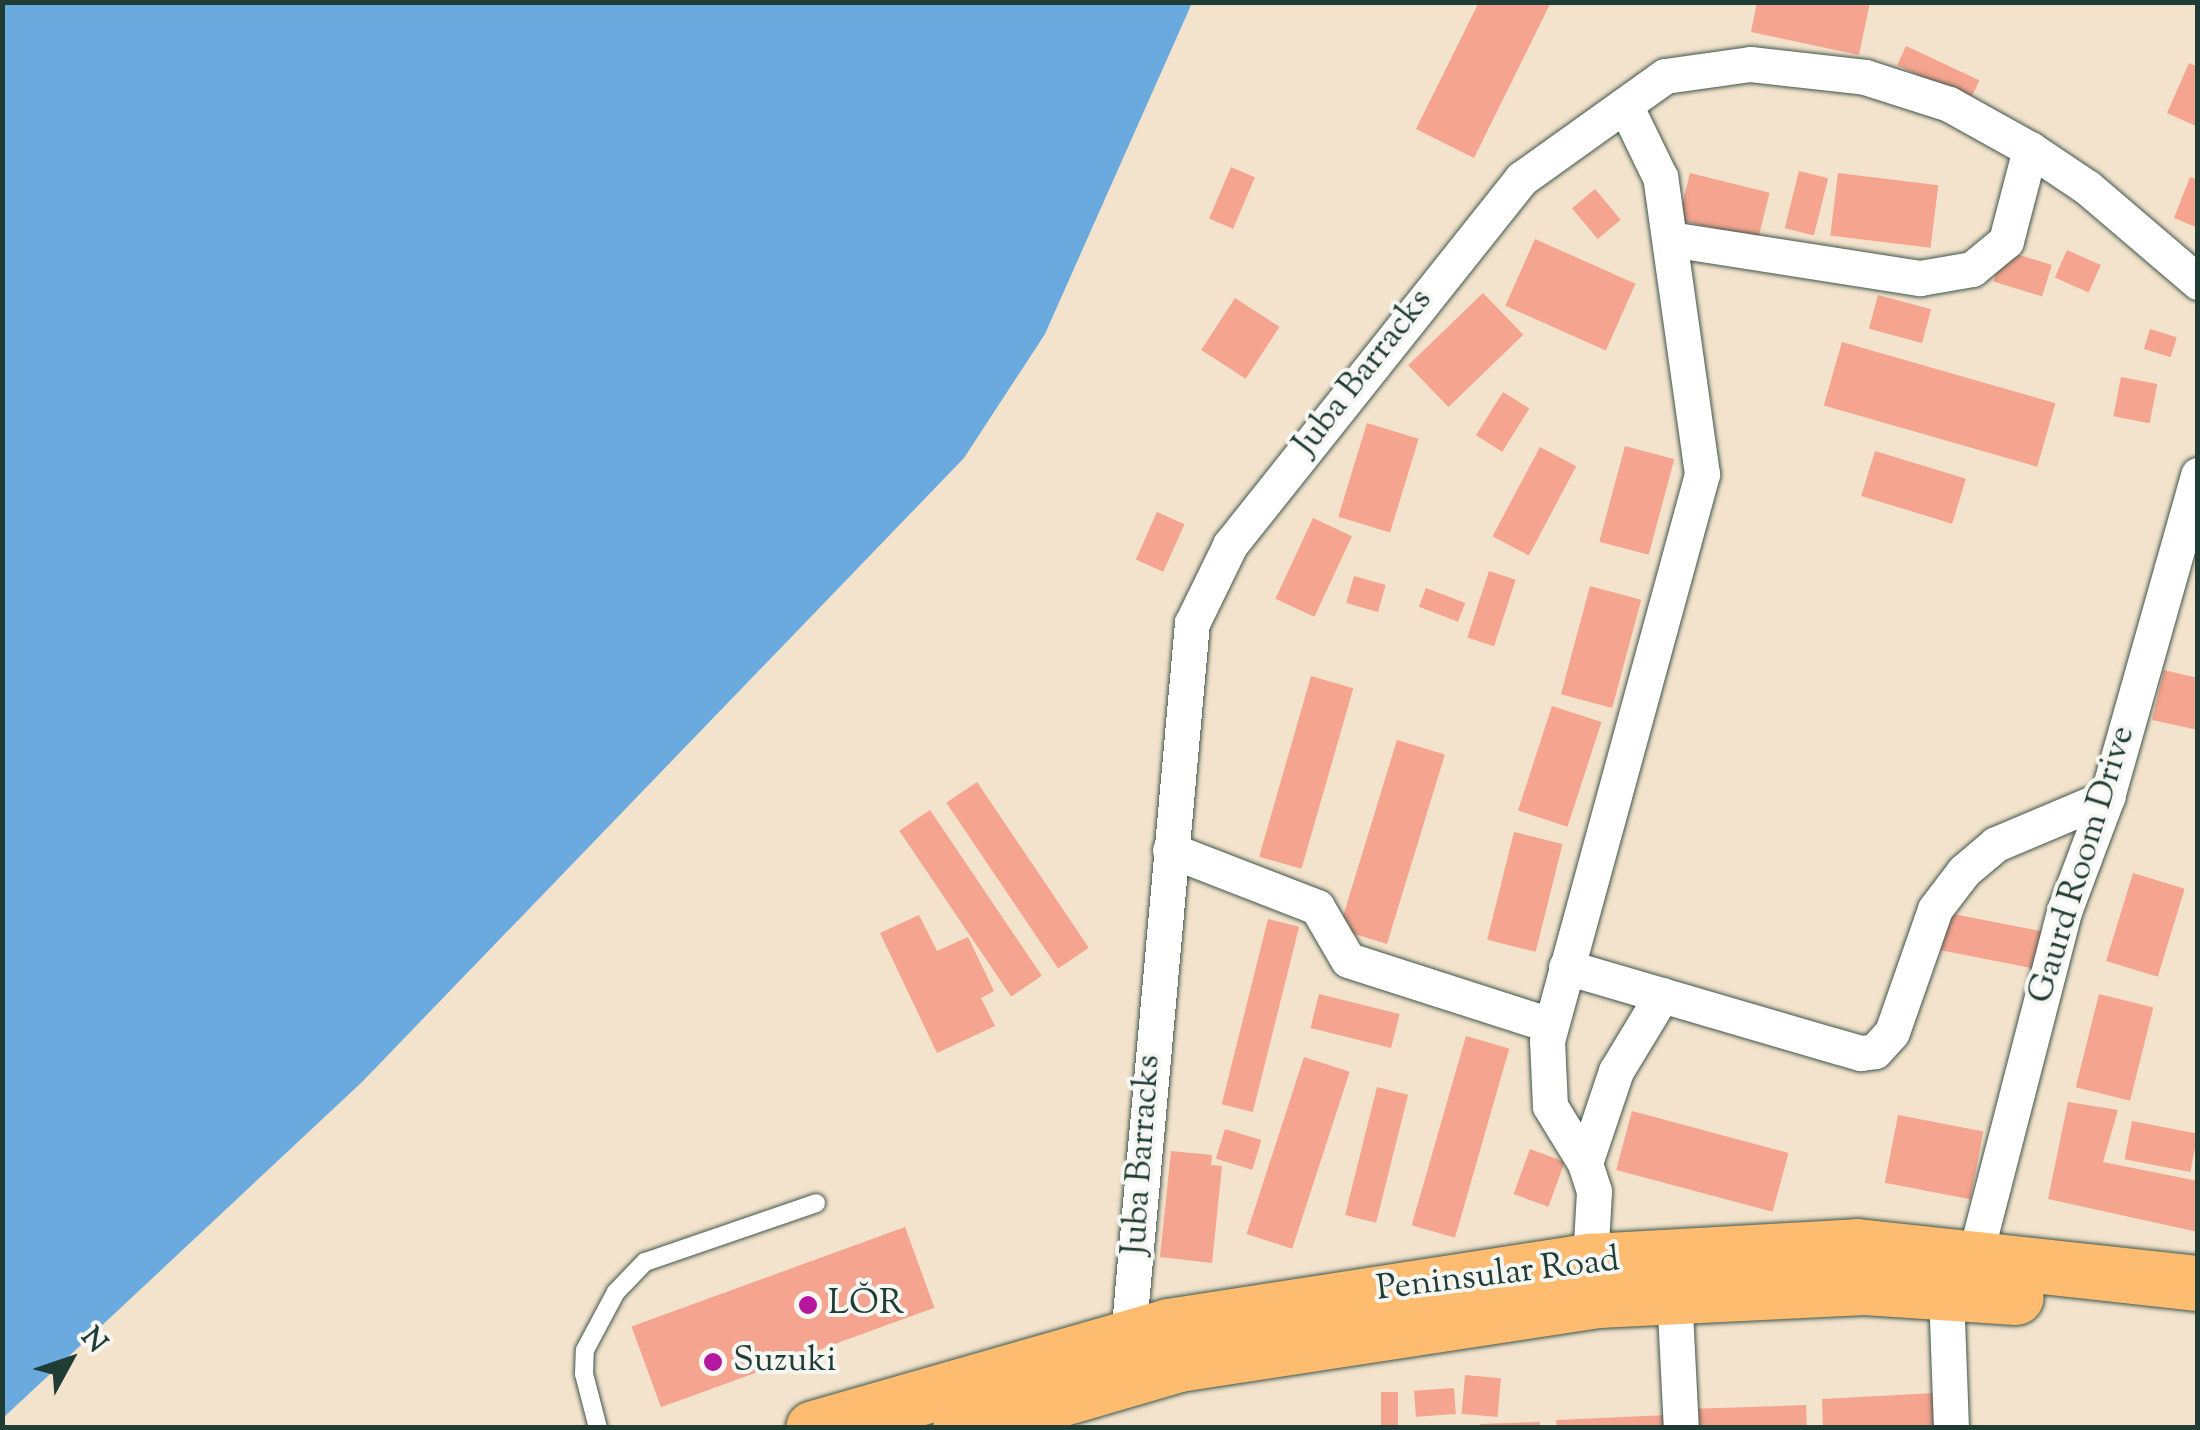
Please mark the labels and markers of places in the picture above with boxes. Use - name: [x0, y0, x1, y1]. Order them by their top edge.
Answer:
- place label: LŎR: [828, 1284, 904, 1326]
- marker: LŎR: [797, 1294, 819, 1316]
- place label: Suzuki: [733, 1341, 836, 1383]
- marker: Suzuki: [702, 1351, 724, 1373]

